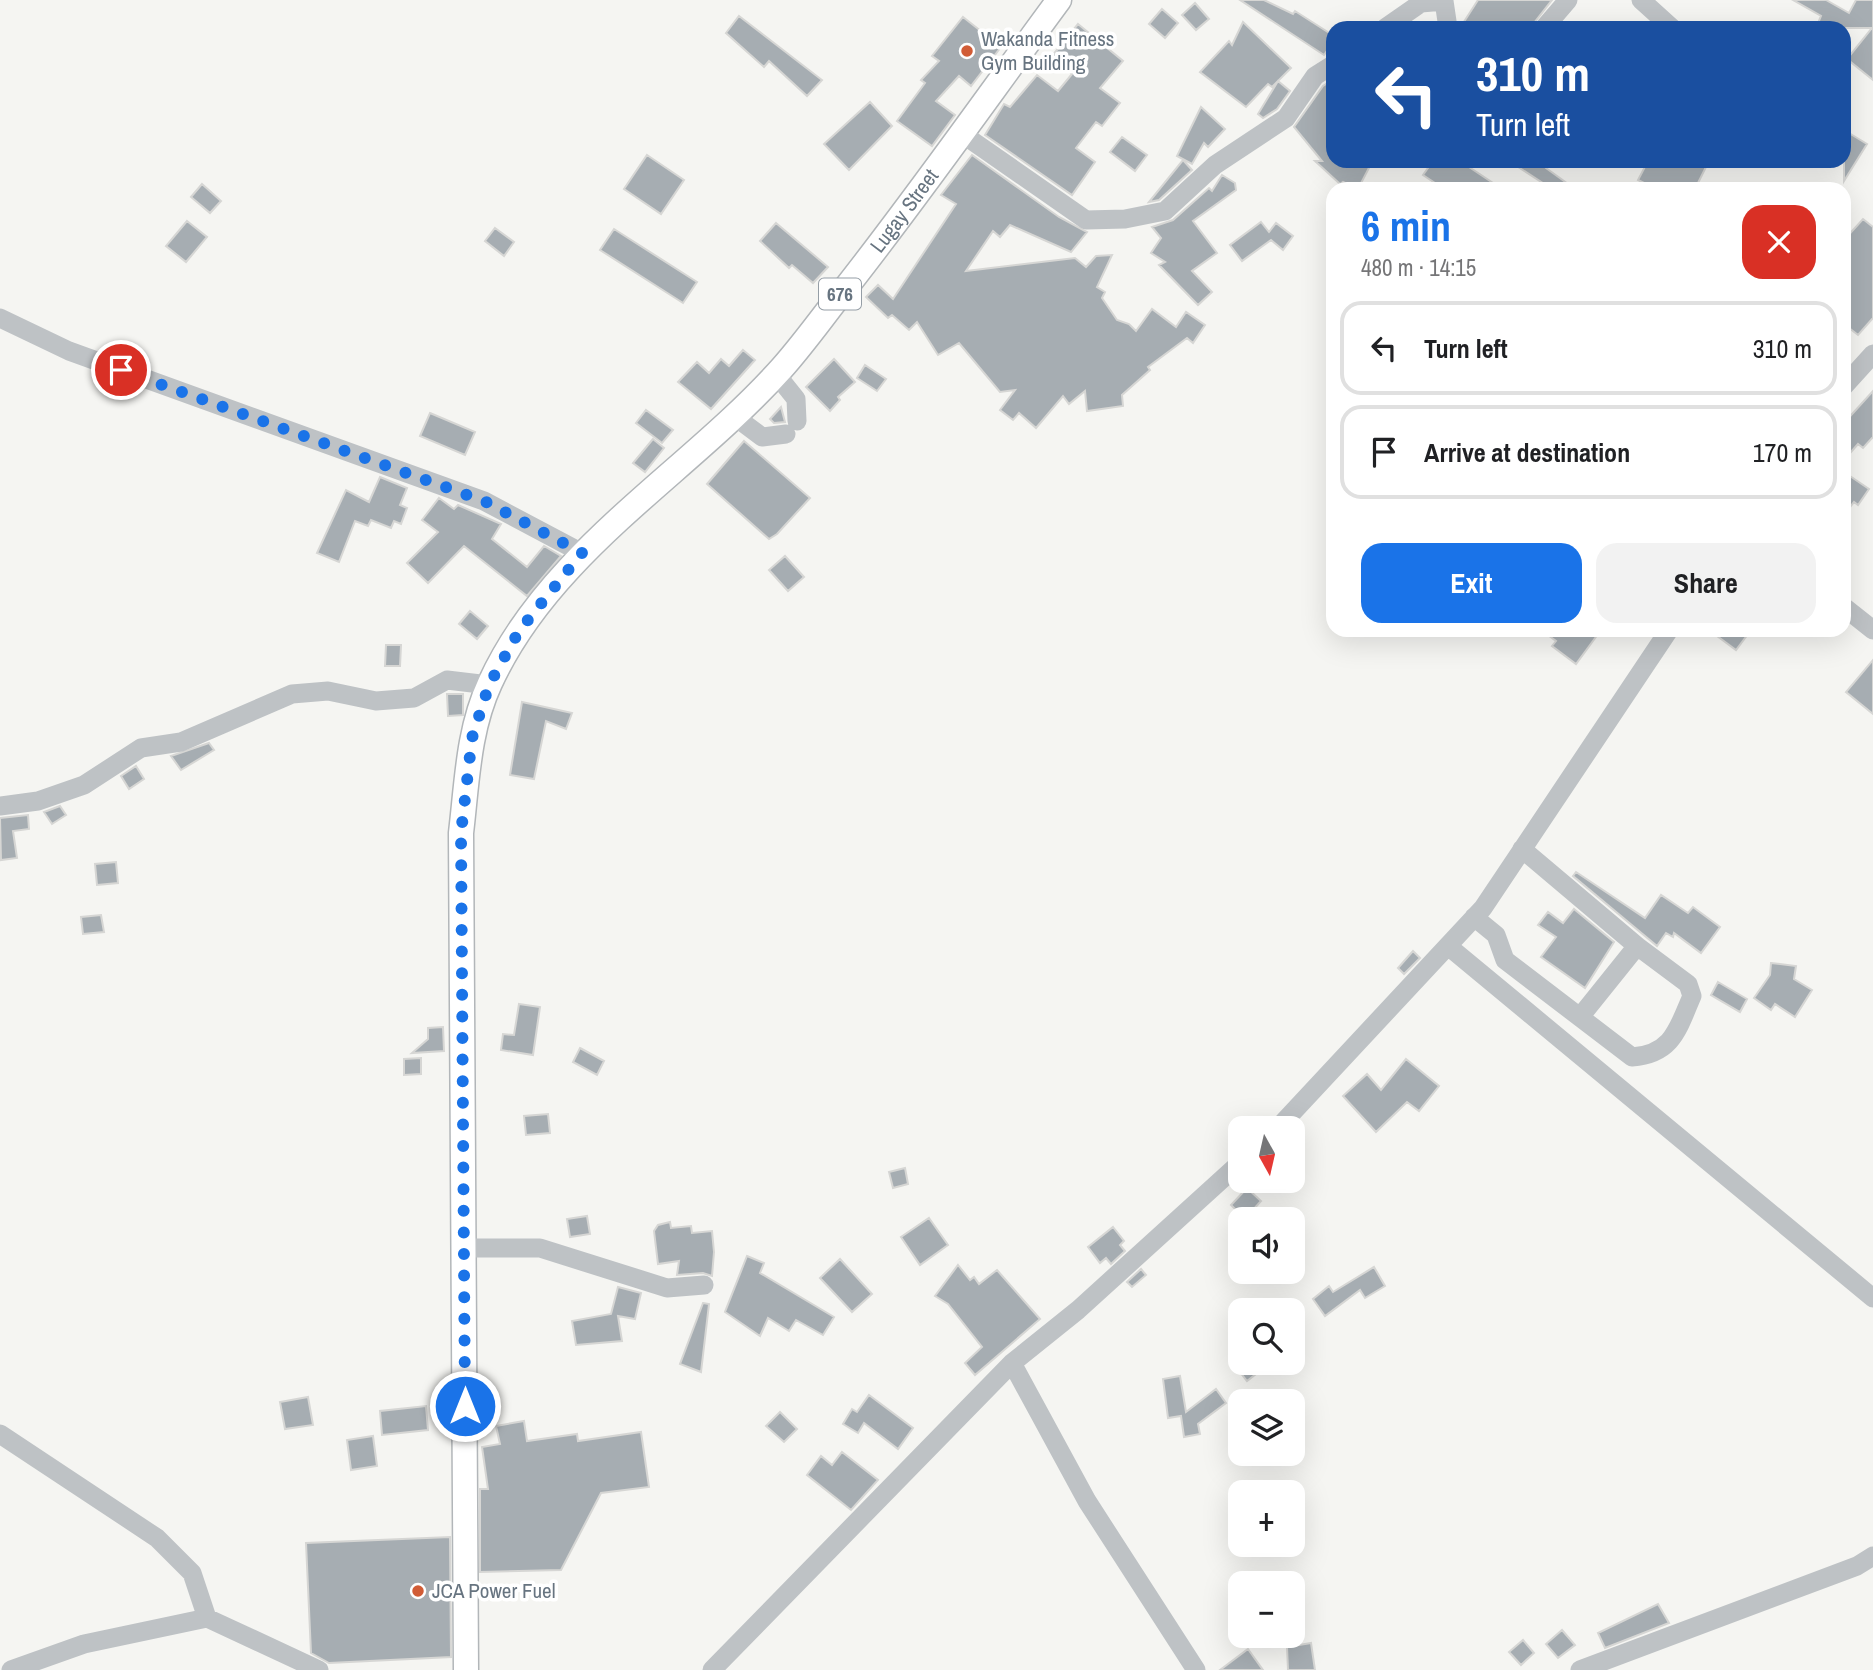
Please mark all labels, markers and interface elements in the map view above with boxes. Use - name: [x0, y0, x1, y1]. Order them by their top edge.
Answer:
- place label: Wakanda Fitness Gym Building: [981, 24, 1114, 77]
- text: 310 m: [1476, 40, 1590, 106]
- marker: Wakanda Fitness Gym Building: [959, 43, 975, 59]
- icon: left: [1361, 49, 1452, 140]
- text: Turn left: [1476, 103, 1570, 146]
- street label: Lugay Street: [863, 163, 945, 259]
- text: 6 min: [1361, 198, 1451, 254]
- button: close: [1742, 205, 1816, 279]
- text: 480 m · 14:15: [1361, 252, 1476, 283]
- road number: 676: [819, 278, 861, 310]
- icon: left: [1365, 329, 1403, 367]
- text: Turn left: [1424, 331, 1508, 366]
- text: 310 m: [1753, 331, 1812, 366]
- pin: [91, 340, 151, 400]
- icon: arrive: [102, 351, 140, 389]
- icon: arrive: [1365, 433, 1403, 471]
- text: Arrive at destination: [1424, 435, 1630, 470]
- text: 170 m: [1753, 435, 1812, 470]
- button: Exit: [1361, 543, 1582, 623]
- button: Share: [1596, 543, 1816, 623]
- north arrow: [1228, 1116, 1306, 1194]
- map controls: [1228, 1116, 1305, 1648]
- button: sound: [1228, 1207, 1305, 1284]
- button: search: [1228, 1298, 1305, 1375]
- position arrow: [428, 1369, 502, 1443]
- button: layers: [1228, 1389, 1305, 1466]
- button: +: [1228, 1480, 1305, 1557]
- button: −: [1228, 1571, 1305, 1648]
- place label: JCA Power Fuel: [432, 1576, 555, 1605]
- marker: JCA Power Fuel: [410, 1583, 426, 1599]

